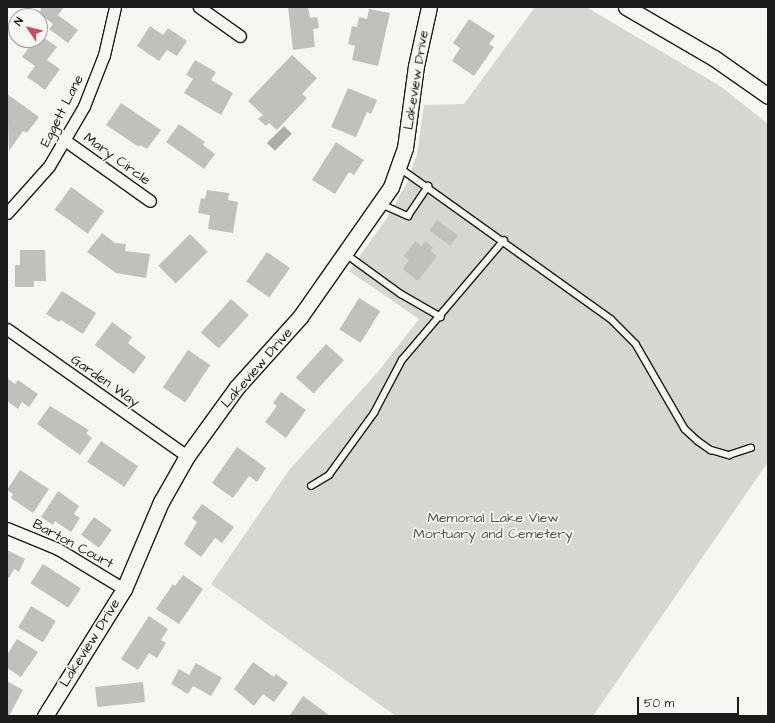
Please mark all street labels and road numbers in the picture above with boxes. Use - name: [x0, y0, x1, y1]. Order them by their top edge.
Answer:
- street label: Lakeview Drive: [400, 29, 432, 131]
- street label: Eggett Lane: [37, 72, 87, 150]
- street label: Mary Circle: [80, 129, 154, 189]
- street label: Lakeview Drive: [218, 325, 296, 411]
- street label: Garden Way: [67, 351, 143, 411]
- street label: Barton Court: [30, 516, 116, 572]
- street label: Lakeview Drive: [56, 596, 124, 690]

